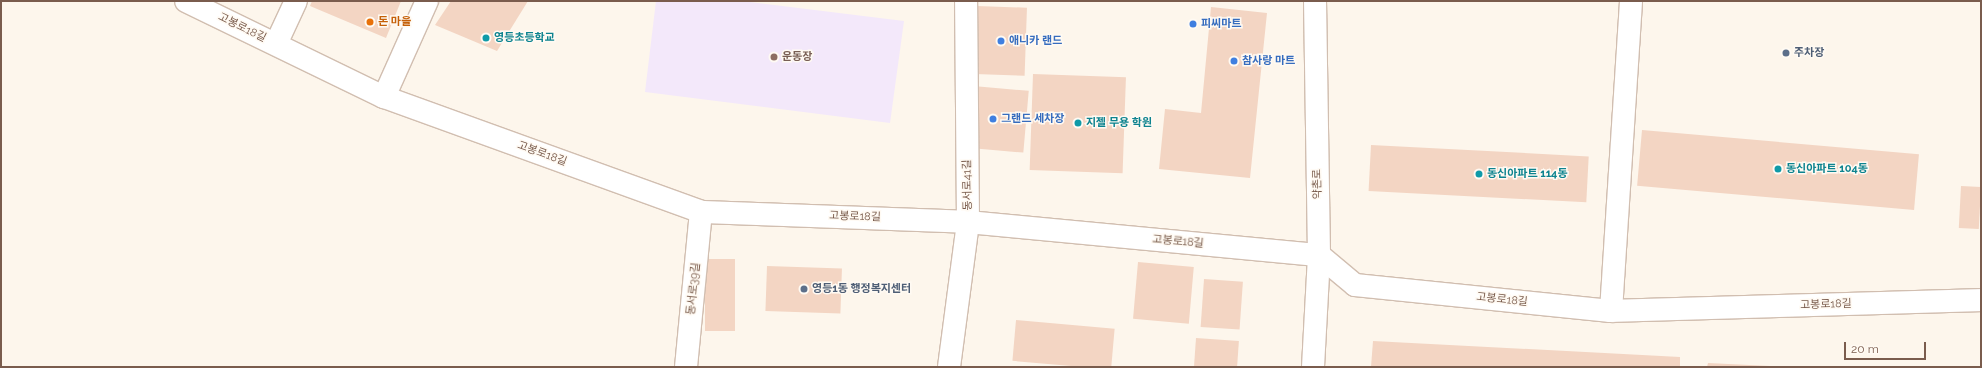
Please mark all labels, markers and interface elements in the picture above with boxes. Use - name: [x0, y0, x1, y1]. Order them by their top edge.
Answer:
- street label: 고봉로18길: [216, 11, 268, 45]
- place label: 돈 마을: [378, 15, 411, 29]
- marker: 돈 마을: [365, 17, 375, 27]
- place label: 피씨마트: [1201, 17, 1241, 31]
- marker: 피씨마트: [1188, 19, 1198, 29]
- place label: 영등초등학교: [494, 31, 555, 45]
- marker: 영등초등학교: [481, 33, 491, 43]
- place label: 애니카 랜드: [1009, 34, 1062, 48]
- marker: 애니카 랜드: [996, 36, 1006, 46]
- place label: 주차장: [1794, 46, 1824, 60]
- marker: 주차장: [1781, 48, 1791, 58]
- place label: 운동장: [782, 50, 812, 64]
- marker: 운동장: [769, 52, 779, 62]
- place label: 참사랑 마트: [1242, 54, 1295, 68]
- marker: 참사랑 마트: [1229, 56, 1239, 66]
- place label: 그랜드 세차장: [1001, 112, 1064, 126]
- marker: 그랜드 세차장: [988, 114, 998, 124]
- place label: 지젤 무용 학원: [1086, 116, 1152, 130]
- marker: 지젤 무용 학원: [1073, 118, 1083, 128]
- street label: 고봉로18길: [515, 139, 569, 169]
- street label: 동서로41길: [961, 159, 975, 211]
- place label: 동신아파트 104동: [1786, 162, 1868, 176]
- marker: 동신아파트 104동: [1773, 164, 1783, 174]
- place label: 동신아파트 114동: [1487, 167, 1568, 181]
- street label: 약촌로: [1311, 169, 1325, 199]
- marker: 동신아파트 114동: [1474, 169, 1484, 179]
- street label: 고봉로18길: [829, 210, 881, 224]
- street label: 고봉로18길: [1152, 233, 1204, 251]
- street label: 동서로39길: [685, 262, 703, 316]
- place label: 영등1동 행정복지센터: [812, 282, 911, 296]
- marker: 영등1동 행정복지센터: [799, 284, 809, 294]
- street label: 고봉로18길: [1476, 291, 1528, 309]
- street label: 고봉로18길: [1800, 298, 1852, 312]
- scale bar: [1846, 334, 1928, 360]
- text: 20 m: [1851, 342, 1879, 356]

